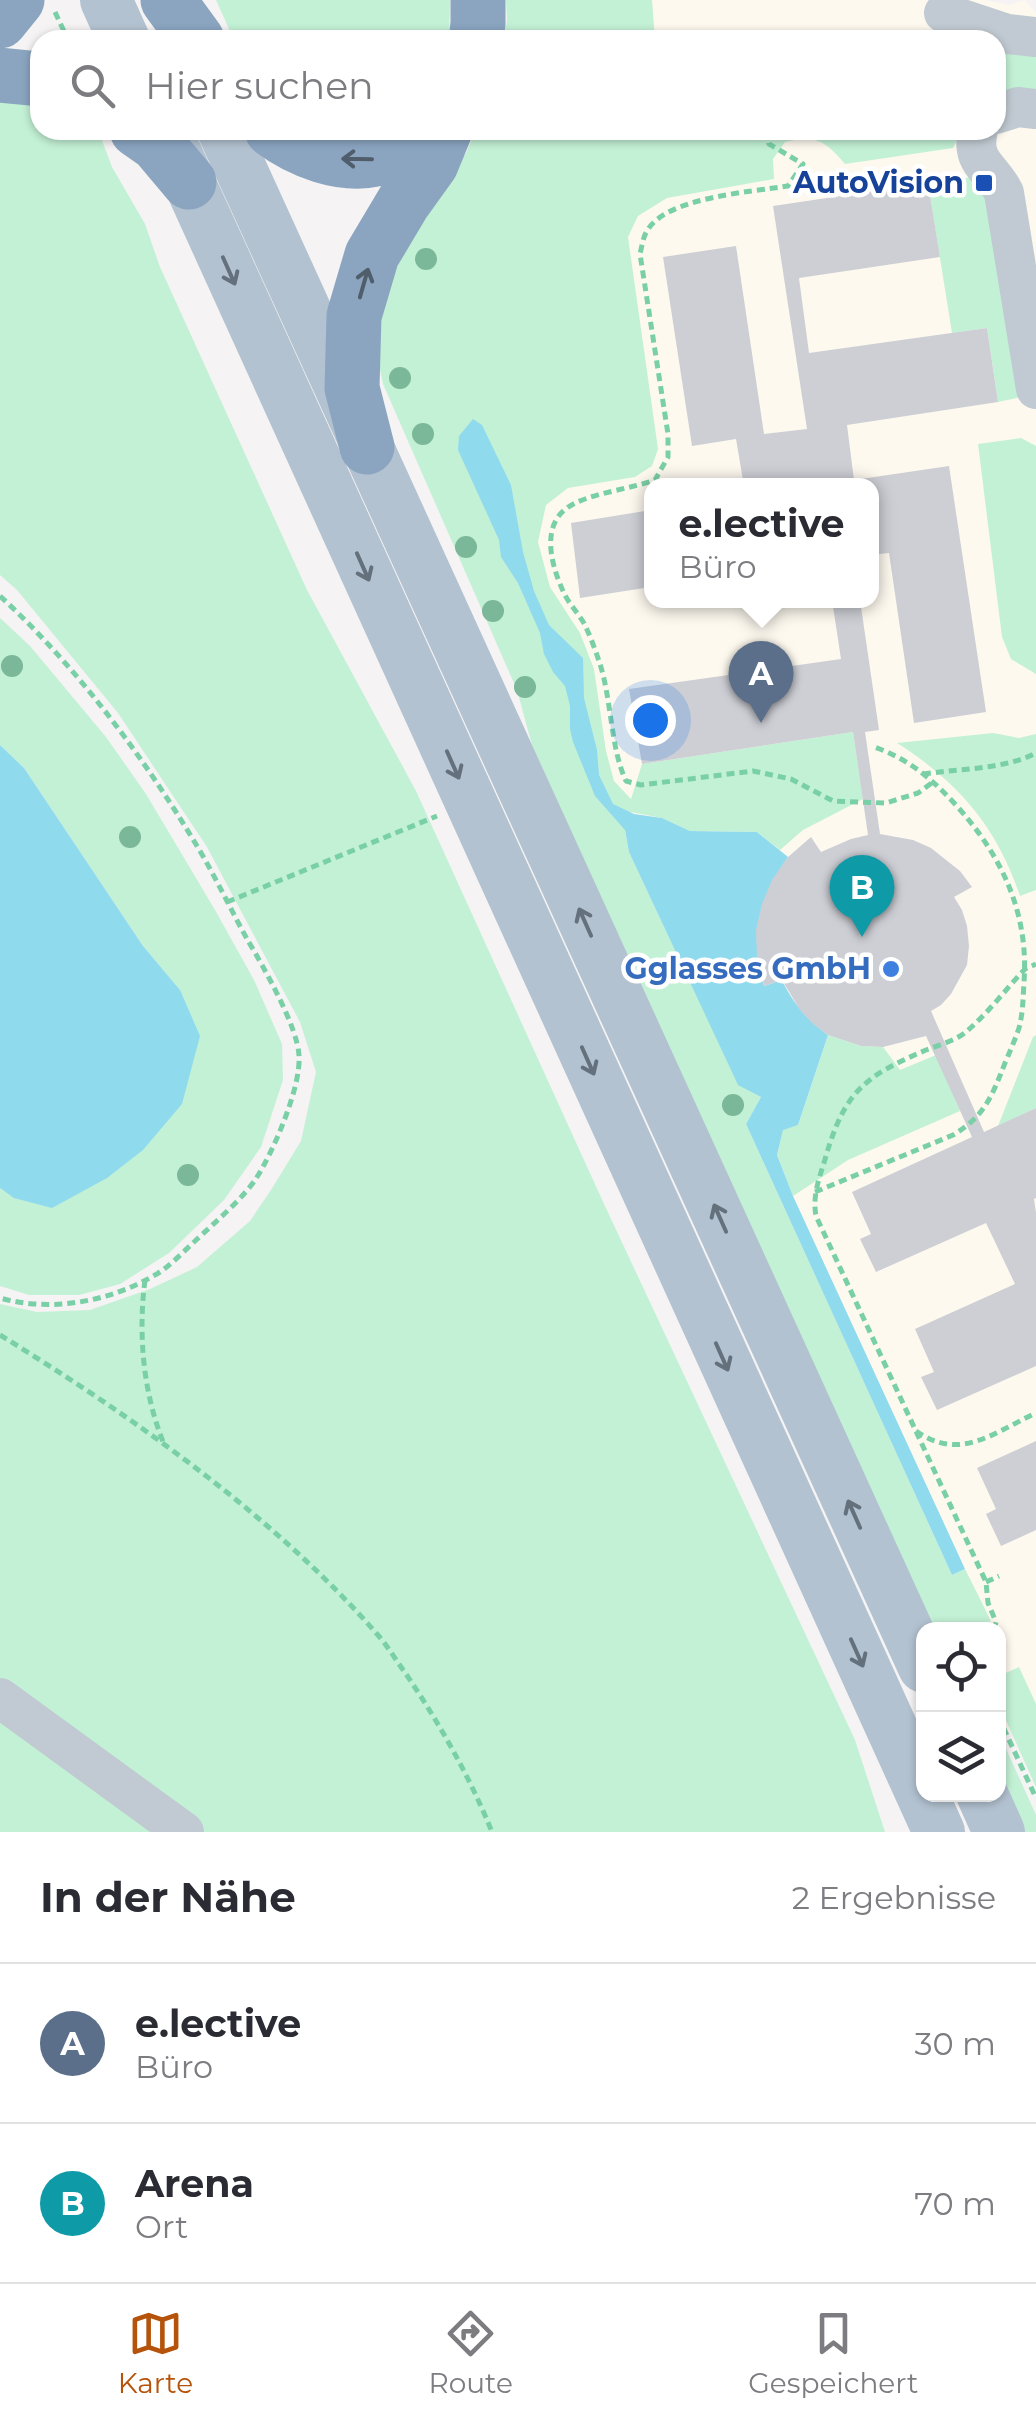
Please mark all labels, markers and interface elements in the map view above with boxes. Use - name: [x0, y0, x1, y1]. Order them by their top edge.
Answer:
- search box: [30, 30, 1006, 140]
- icon: search: [65, 58, 120, 113]
- text: Hier suchen: [145, 62, 374, 109]
- one-way arrow: [341, 150, 374, 169]
- place label: AutoVision: [792, 164, 964, 201]
- marker: AutoVision: [973, 172, 995, 194]
- one-way arrow: [221, 255, 239, 286]
- one-way arrow: [355, 268, 374, 299]
- popup: [644, 478, 879, 608]
- text: e.lective: [678, 500, 845, 547]
- text: Büro: [678, 547, 757, 586]
- one-way arrow: [355, 551, 373, 582]
- pin: A: [728, 640, 794, 723]
- your location: [625, 695, 676, 746]
- one-way arrow: [445, 749, 463, 780]
- pin: B: [830, 854, 894, 937]
- one-way arrow: [575, 908, 593, 938]
- place label: Gglasses GmbH: [625, 950, 871, 987]
- marker: Gglasses GmbH: [880, 958, 902, 980]
- one-way arrow: [579, 1045, 598, 1075]
- one-way arrow: [709, 1204, 728, 1234]
- one-way arrow: [714, 1341, 733, 1371]
- one-way arrow: [844, 1499, 862, 1530]
- map controls: [916, 1622, 1006, 1802]
- button: locate: [916, 1622, 1006, 1712]
- one-way arrow: [849, 1637, 867, 1668]
- button: layers: [916, 1712, 1006, 1802]
- text: In der Nähe: [40, 1871, 296, 1923]
- text: 2 Ergebnisse: [792, 1878, 996, 1917]
- text: e.lective: [135, 2000, 301, 2047]
- text: A: [60, 2024, 85, 2063]
- text: 30 m: [914, 2024, 996, 2063]
- text: Büro: [135, 2047, 213, 2086]
- text: Arena: [135, 2160, 254, 2207]
- text: B: [60, 2184, 85, 2223]
- text: 70 m: [914, 2184, 996, 2223]
- text: Ort: [135, 2207, 188, 2246]
- tab: Karte: [118, 2306, 193, 2400]
- tab: Route: [428, 2306, 513, 2400]
- tab: Gespeichert: [748, 2306, 918, 2400]

